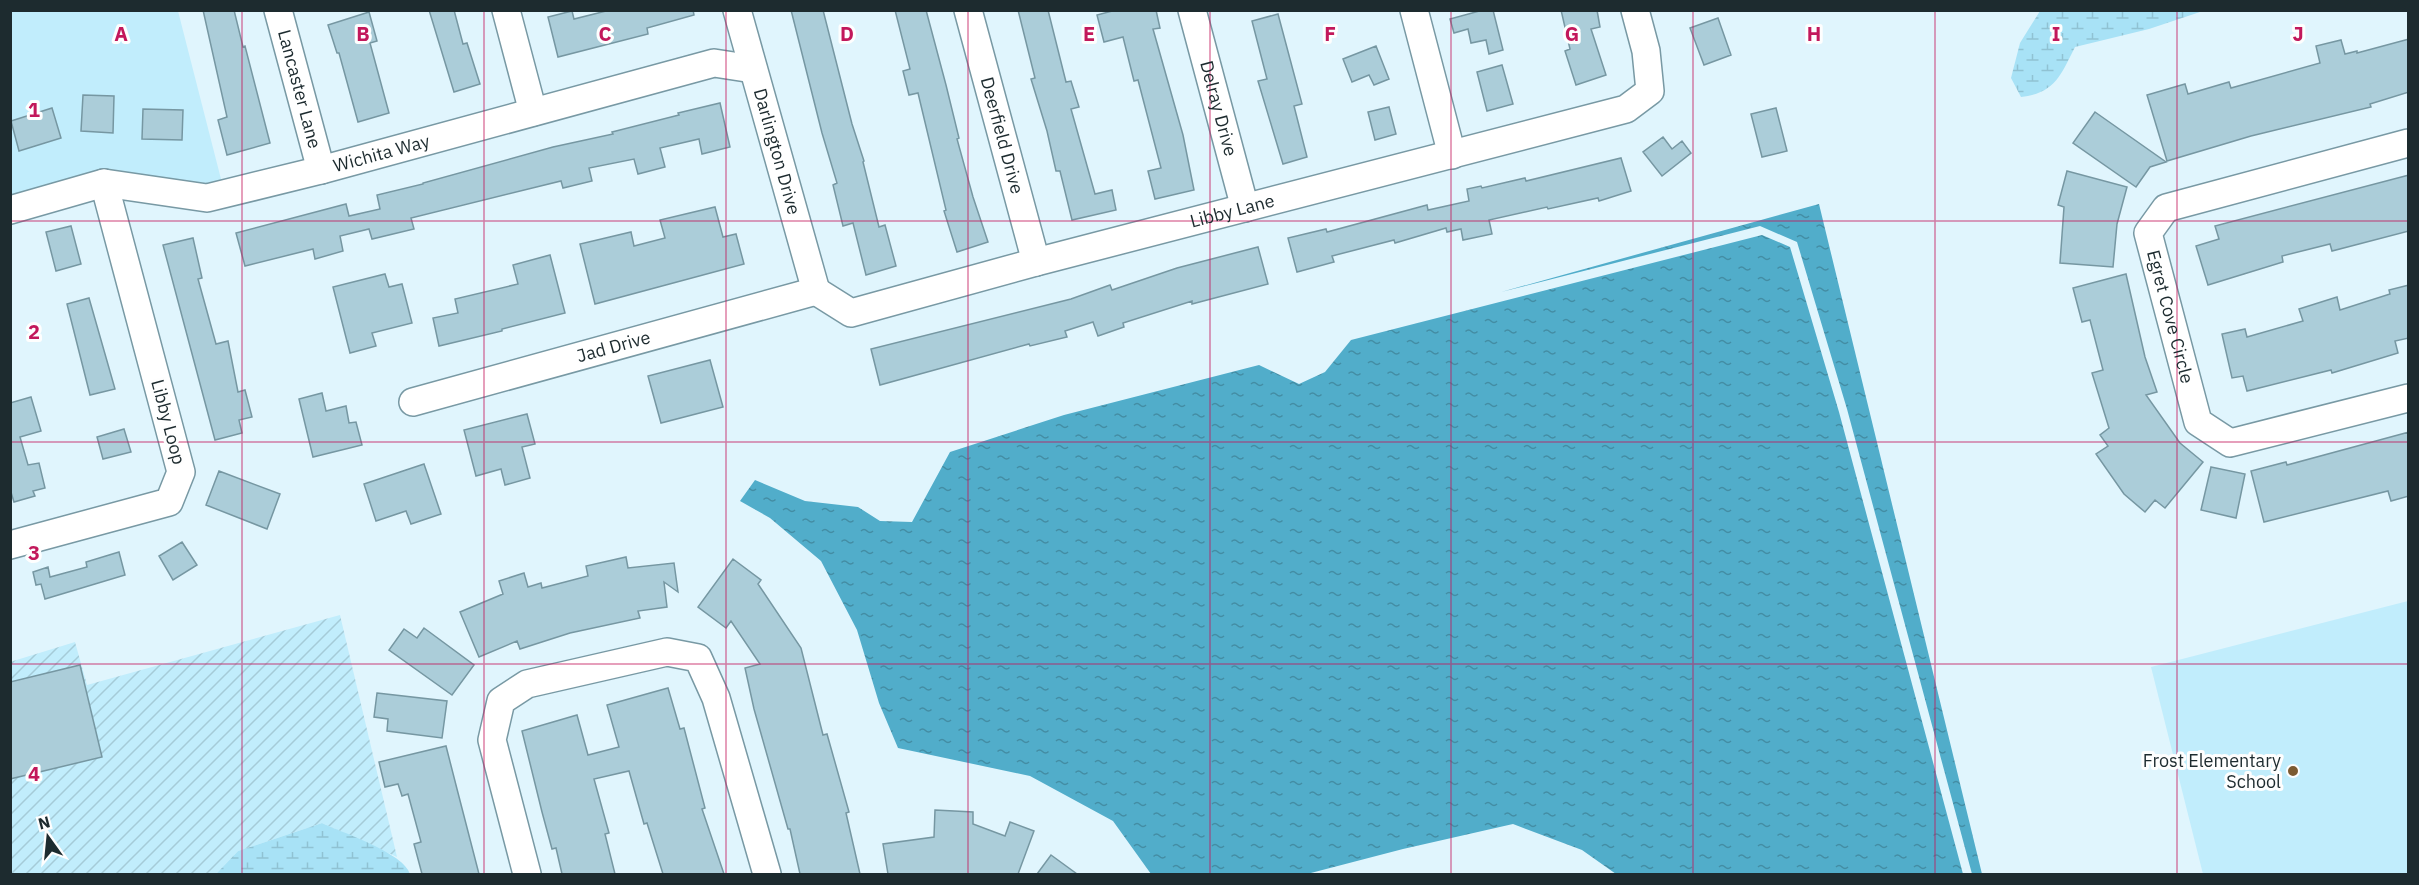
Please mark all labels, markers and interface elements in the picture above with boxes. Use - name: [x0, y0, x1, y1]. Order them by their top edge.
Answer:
- text: A: [114, 20, 128, 47]
- text: B: [356, 20, 370, 47]
- text: C: [598, 20, 612, 47]
- text: D: [840, 20, 854, 47]
- text: E: [1083, 20, 1095, 47]
- text: F: [1324, 20, 1336, 47]
- text: G: [1565, 20, 1579, 47]
- text: H: [1807, 20, 1821, 47]
- text: I: [2052, 20, 2060, 47]
- text: J: [2292, 20, 2304, 47]
- street label: Lancaster Lane: [273, 27, 327, 151]
- street label: Delray Drive: [1195, 58, 1243, 159]
- street label: Deerfield Drive: [976, 74, 1029, 196]
- street label: Darlington Drive: [749, 86, 806, 217]
- text: 1: [28, 96, 40, 123]
- street label: Wichita Way: [331, 129, 432, 177]
- street label: Libby Lane: [1187, 189, 1277, 233]
- street label: Egret Cove Circle: [2142, 247, 2199, 386]
- text: 2: [28, 318, 40, 345]
- street label: Jad Drive: [574, 325, 653, 367]
- street label: Libby Loop: [146, 377, 191, 467]
- text: 3: [28, 539, 40, 566]
- place label: Frost Elementary School: [2143, 749, 2281, 793]
- text: 4: [28, 760, 40, 787]
- marker: Frost Elementary School: [2286, 764, 2300, 778]
- north arrow: [18, 807, 78, 867]
- text: N: [36, 811, 52, 834]

